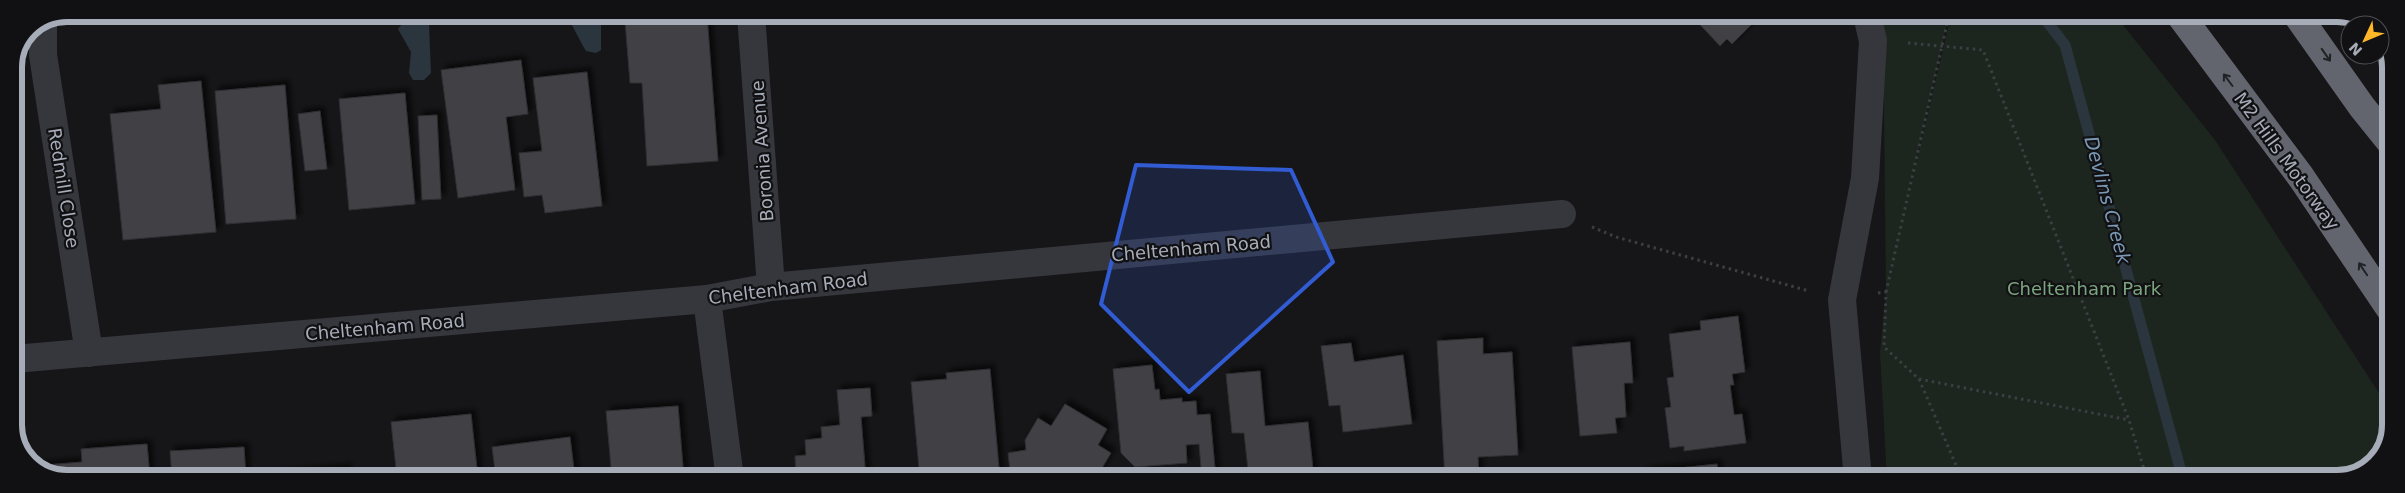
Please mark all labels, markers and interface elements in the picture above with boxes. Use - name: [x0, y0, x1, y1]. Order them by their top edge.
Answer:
- north arrow: [2340, 15, 2390, 65]
- text: N: [2346, 39, 2365, 59]
- one-way arrow: [2321, 47, 2331, 61]
- one-way arrow: [2223, 74, 2234, 87]
- street label: Boronia Avenue: [747, 80, 777, 222]
- street label: M2 Hills Motorway: [2230, 88, 2344, 234]
- street label: Redmill Close: [44, 126, 84, 250]
- water label: Devlins Creek: [2080, 134, 2136, 267]
- street label: Cheltenham Road: [1110, 231, 1272, 265]
- one-way arrow: [2358, 262, 2368, 276]
- street label: Cheltenham Road: [707, 268, 869, 308]
- park label: Cheltenham Park: [2007, 278, 2162, 299]
- street label: Cheltenham Road: [304, 310, 466, 344]

